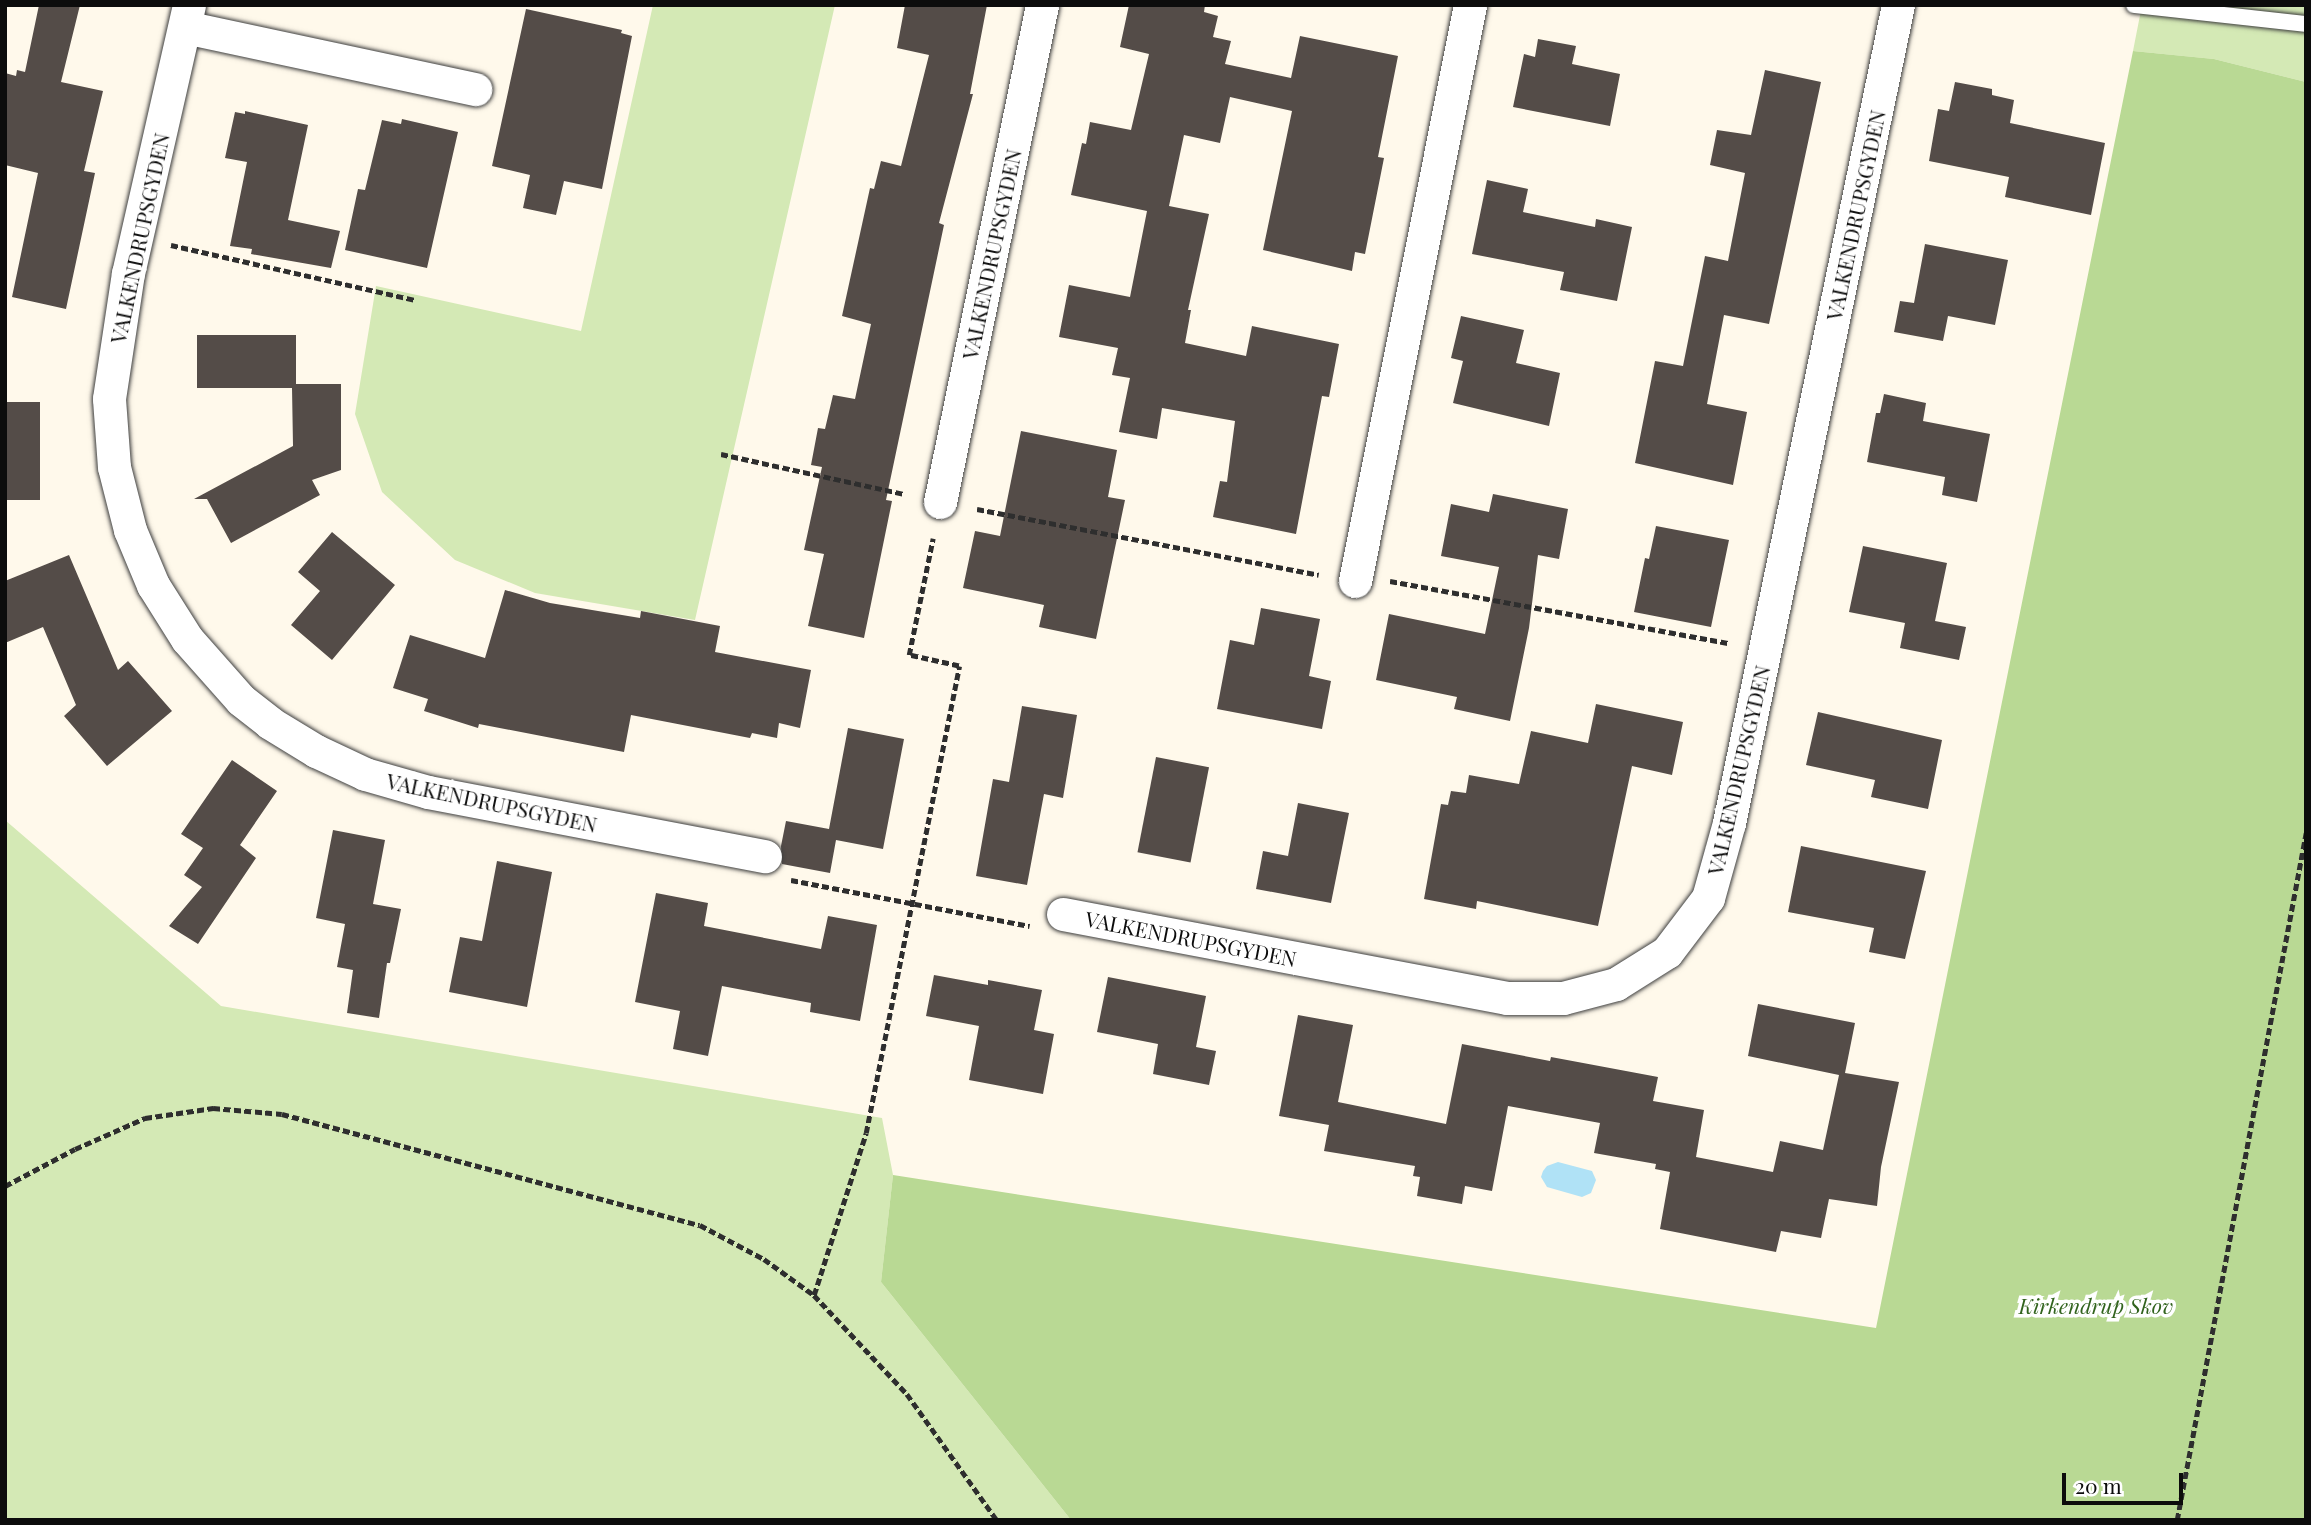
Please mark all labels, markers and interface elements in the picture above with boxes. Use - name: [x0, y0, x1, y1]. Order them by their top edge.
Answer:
- street label: VALKENDRUPSGYDEN: [1820, 107, 1890, 323]
- street label: VALKENDRUPSGYDEN: [104, 130, 174, 346]
- street label: VALKENDRUPSGYDEN: [956, 146, 1026, 362]
- street label: VALKENDRUPSGYDEN: [1702, 663, 1774, 877]
- street label: VALKENDRUPSGYDEN: [384, 767, 600, 837]
- street label: VALKENDRUPSGYDEN: [1083, 905, 1299, 971]
- park label: Kirkendrup Skov: [2019, 1292, 2173, 1318]
- scale bar: [2066, 1458, 2187, 1502]
- text: 20 m: [2075, 1471, 2122, 1499]

